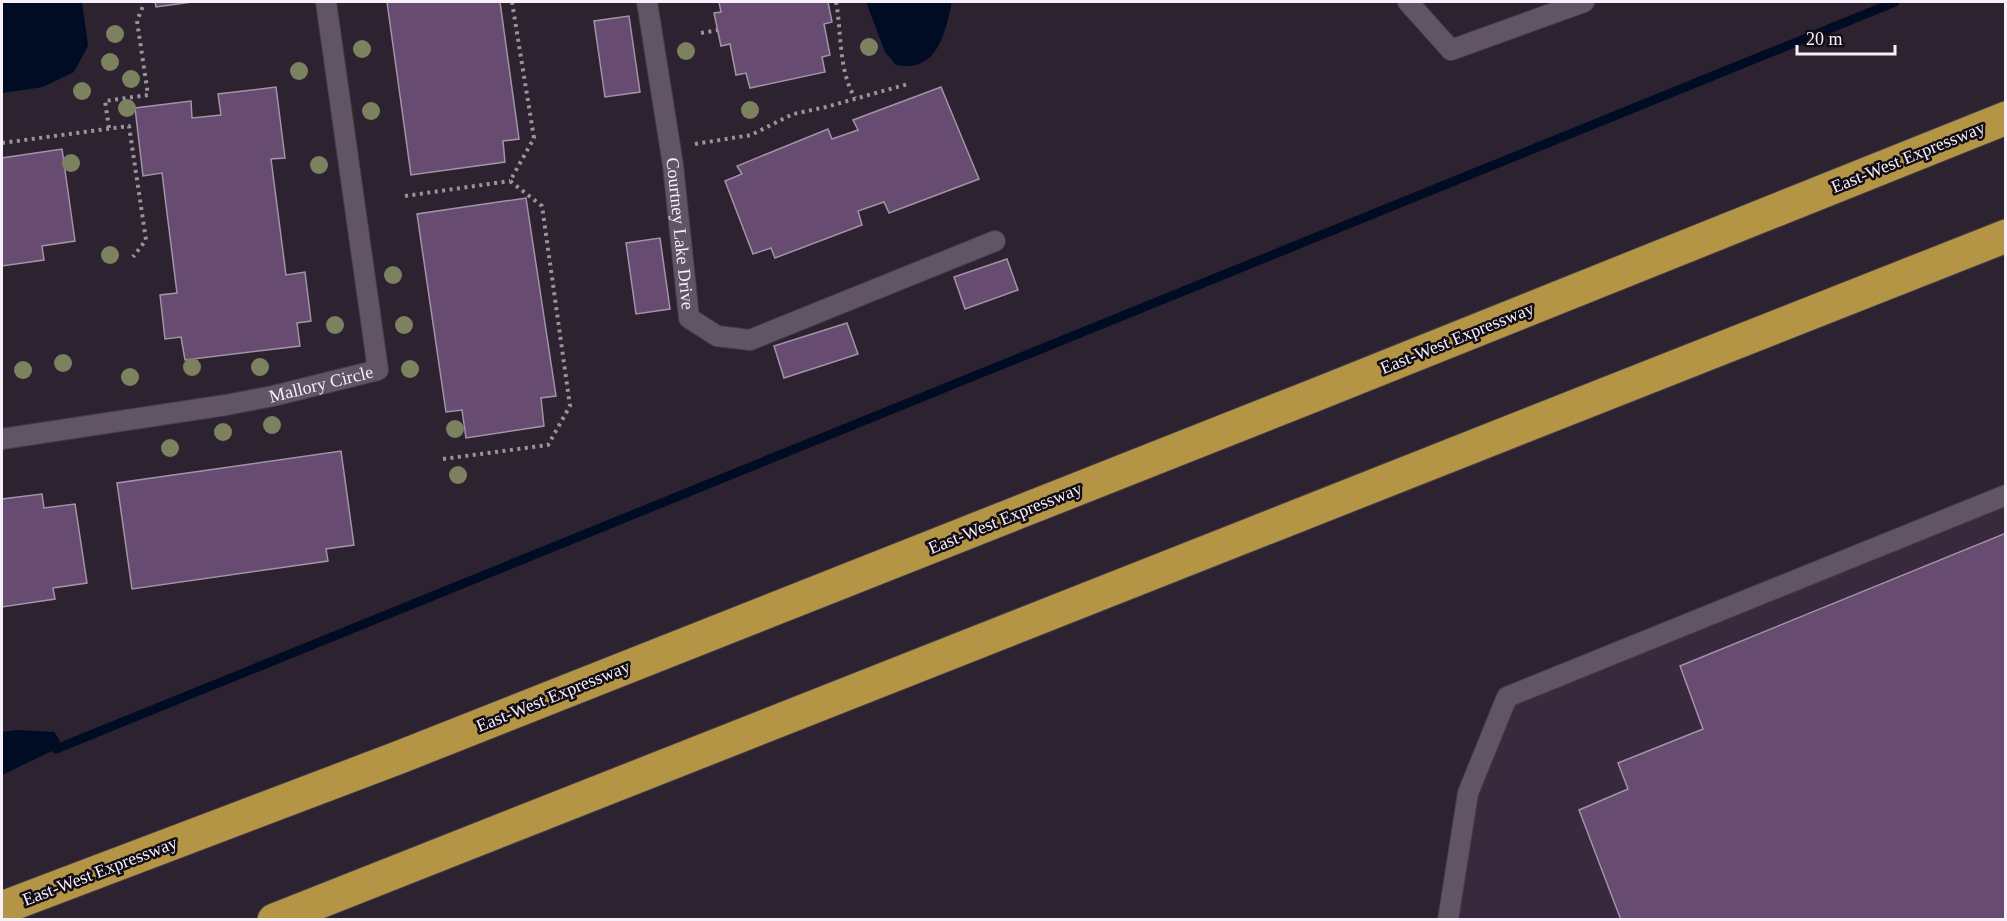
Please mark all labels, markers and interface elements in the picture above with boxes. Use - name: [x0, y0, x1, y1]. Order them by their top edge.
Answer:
- scale bar: [1797, 18, 1894, 56]
- text: 20 m: [1806, 29, 1843, 49]
- street label: East-West Expressway: [1828, 117, 1988, 197]
- street label: Courtney Lake Drive: [662, 156, 698, 311]
- street label: East-West Expressway: [1377, 298, 1537, 378]
- street label: Mallory Circle: [267, 362, 375, 407]
- street label: East-West Expressway: [925, 478, 1085, 558]
- street label: East-West Expressway: [473, 656, 633, 736]
- street label: East-West Expressway: [20, 832, 180, 910]

